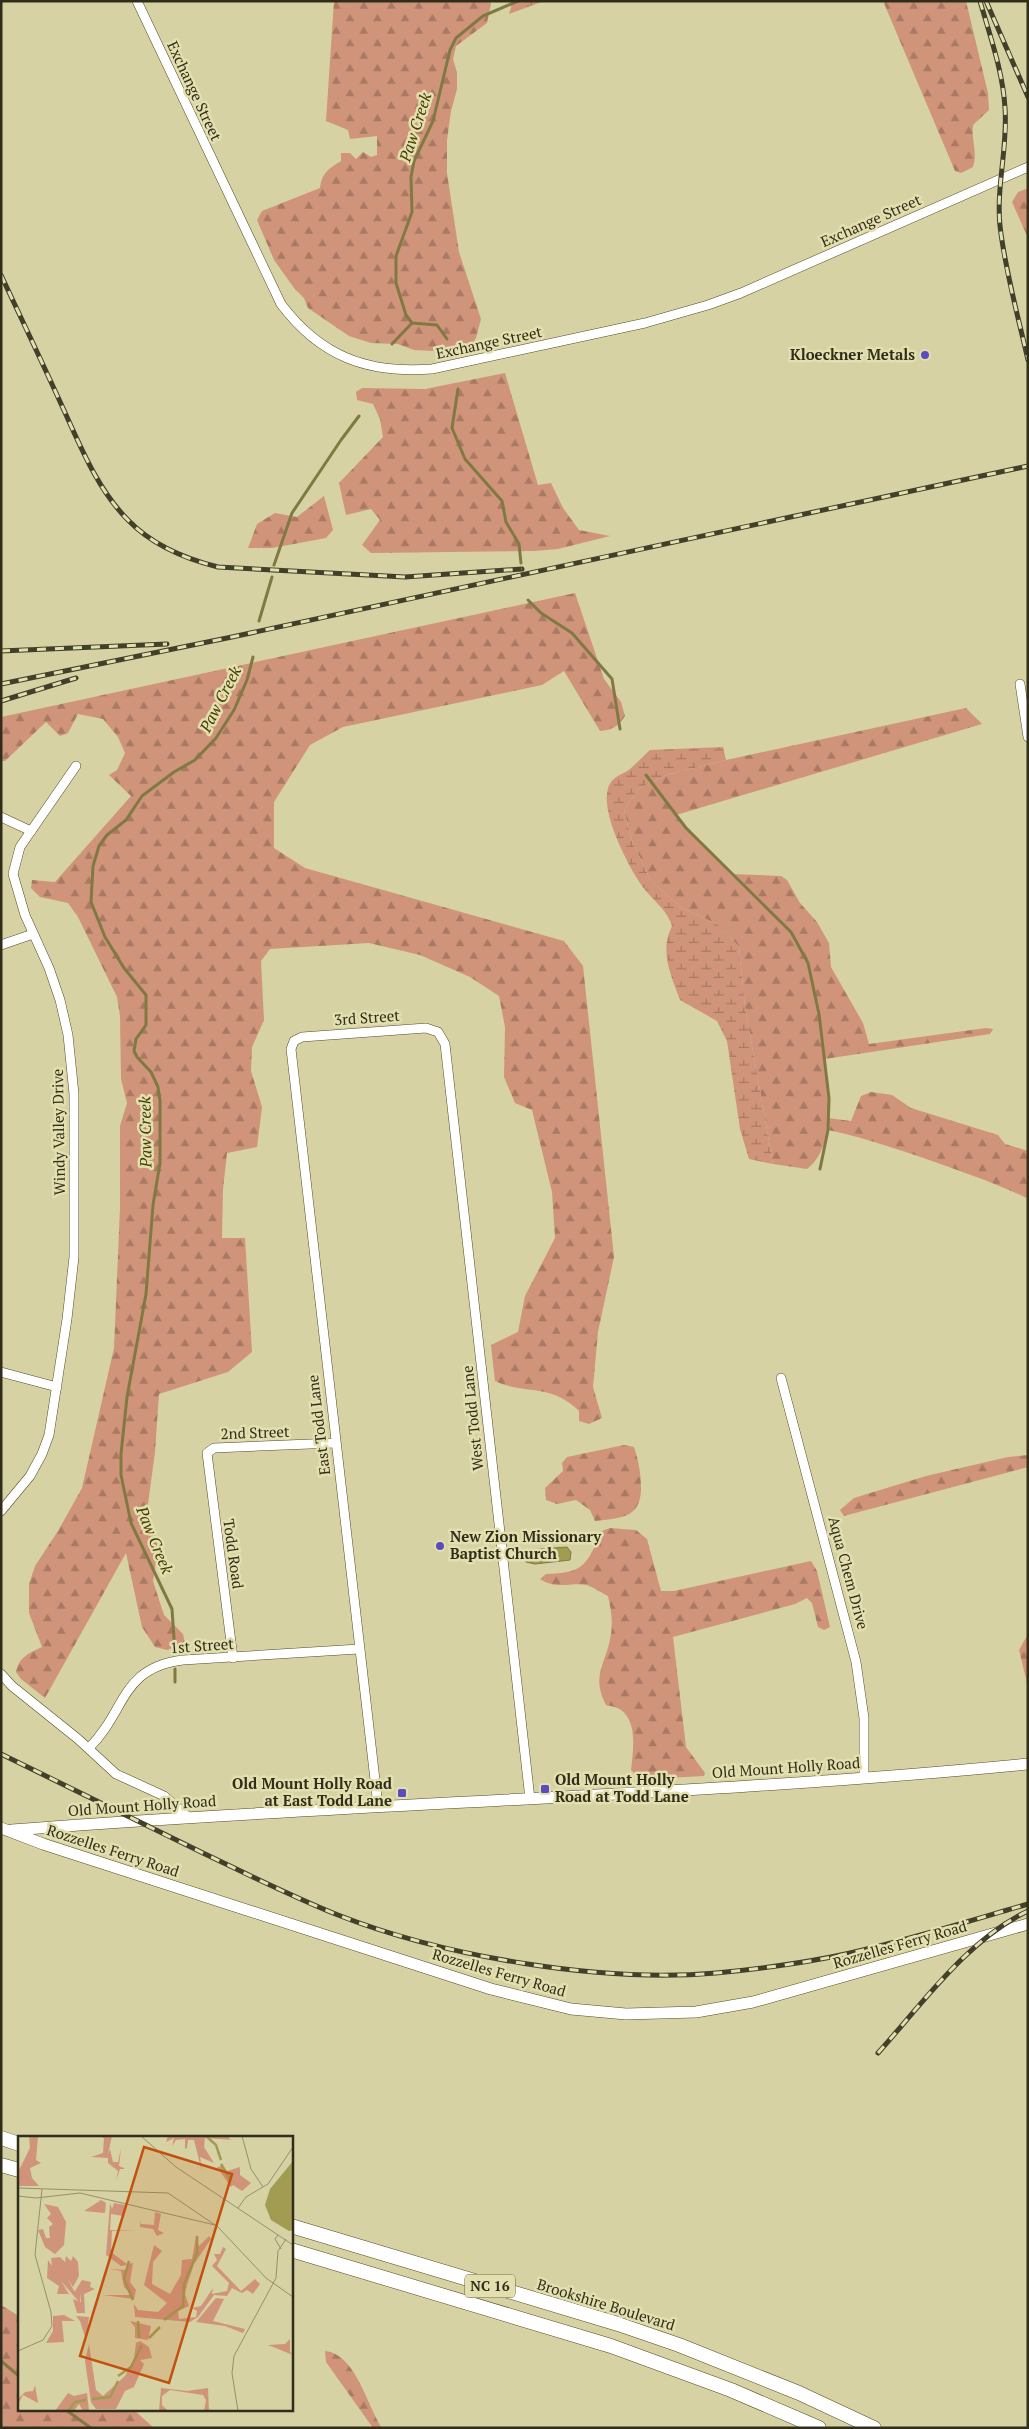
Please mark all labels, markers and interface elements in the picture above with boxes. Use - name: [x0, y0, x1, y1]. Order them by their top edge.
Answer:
- street label: Exchange Street: [163, 38, 227, 144]
- water label: Paw Creek: [393, 89, 437, 165]
- street label: Exchange Street: [817, 189, 924, 251]
- street label: Exchange Street: [434, 321, 544, 363]
- place label: Kloeckner Metals: [790, 344, 915, 364]
- marker: Kloeckner Metals: [919, 349, 931, 361]
- water label: Paw Creek: [194, 662, 246, 737]
- street label: 3rd Street: [333, 1005, 401, 1029]
- street label: Windy Valley Drive: [47, 1069, 69, 1195]
- water label: Paw Creek: [133, 1096, 157, 1169]
- street label: West Todd Lane: [457, 1365, 487, 1472]
- street label: East Todd Lane: [302, 1374, 334, 1477]
- street label: 2nd Street: [220, 1421, 290, 1443]
- water label: Paw Creek: [131, 1502, 179, 1577]
- street label: Aqua Chem Drive: [824, 1514, 874, 1631]
- street label: Todd Road: [219, 1518, 249, 1590]
- place label: New Zion Missionary Baptist Church: [450, 1526, 602, 1563]
- marker: New Zion Missionary Baptist Church: [434, 1540, 446, 1552]
- street label: 1st Street: [169, 1633, 235, 1657]
- street label: Old Mount Holly Road: [711, 1752, 861, 1782]
- place label: Old Mount Holly Road at Todd Lane: [555, 1769, 689, 1806]
- place label: Old Mount Holly Road at East Todd Lane: [232, 1773, 392, 1810]
- marker: Old Mount Holly Road at Todd Lane: [539, 1783, 551, 1795]
- marker: Old Mount Holly Road at East Todd Lane: [396, 1787, 408, 1799]
- street label: Old Mount Holly Road: [67, 1790, 217, 1820]
- street label: Rozzelles Ferry Road: [45, 1819, 182, 1881]
- street label: Rozzelles Ferry Road: [831, 1915, 969, 1973]
- street label: Rozzelles Ferry Road: [430, 1943, 568, 2001]
- inset map: [18, 2136, 292, 2412]
- road number: NC 16: [465, 2274, 515, 2298]
- street label: Brookshire Boulevard: [535, 2274, 678, 2335]

